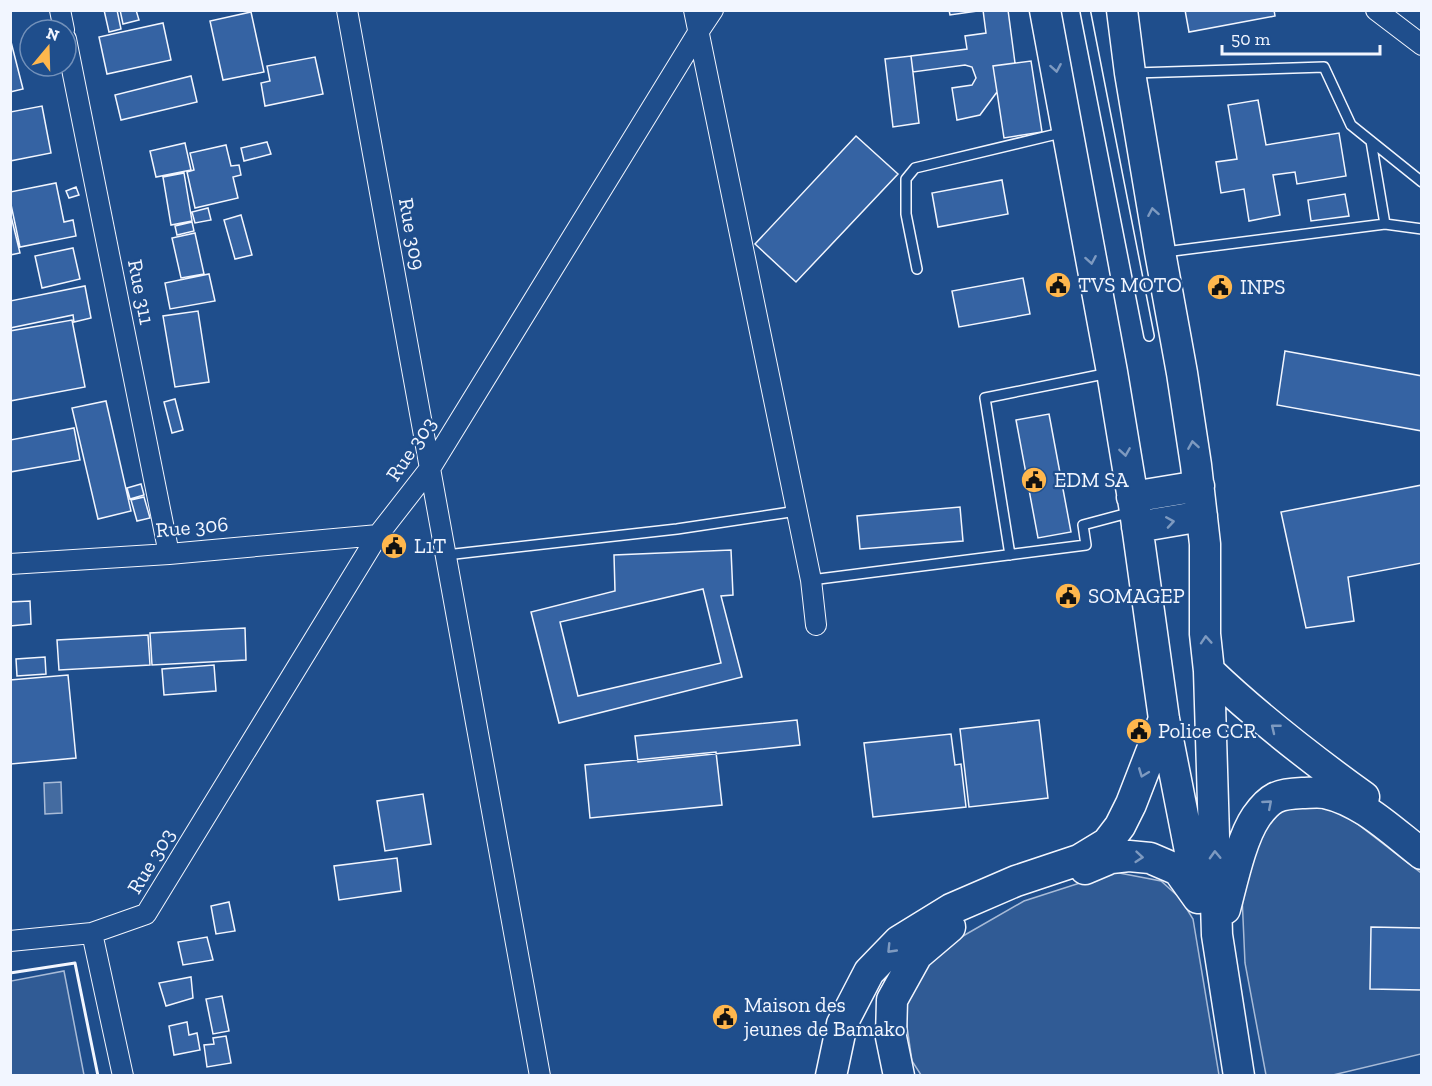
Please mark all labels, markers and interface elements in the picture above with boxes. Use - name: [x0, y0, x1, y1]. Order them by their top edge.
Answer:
- north arrow: [18, 18, 78, 78]
- scale bar: [1222, 18, 1380, 56]
- text: N: [44, 23, 62, 45]
- text: 50 m: [1231, 28, 1271, 50]
- one-way arrow: [1049, 63, 1062, 73]
- street label: Rue 309: [394, 196, 431, 272]
- one-way arrow: [1147, 207, 1160, 217]
- one-way arrow: [1084, 254, 1097, 264]
- street label: Rue 311: [123, 257, 160, 327]
- public building icon: TVS MOTO: [1043, 270, 1073, 300]
- place label: TVS MOTO: [1078, 272, 1182, 297]
- public building icon: INPS: [1205, 272, 1235, 302]
- place label: INPS: [1240, 274, 1286, 299]
- street label: Rue 303: [380, 412, 441, 486]
- one-way arrow: [1188, 441, 1200, 450]
- one-way arrow: [1118, 447, 1130, 456]
- public building icon: EDM SA: [1019, 465, 1049, 495]
- place label: EDM SA: [1054, 467, 1129, 492]
- street label: Rue 306: [155, 511, 229, 542]
- one-way arrow: [1165, 516, 1174, 528]
- public building icon: L1T: [379, 531, 409, 561]
- place label: L1T: [414, 533, 446, 558]
- public building icon: SOMAGEP: [1053, 581, 1083, 611]
- place label: SOMAGEP: [1088, 583, 1185, 608]
- one-way arrow: [1199, 635, 1212, 644]
- public building icon: Police CCR: [1124, 716, 1154, 746]
- place label: Police CCR: [1158, 718, 1256, 743]
- one-way arrow: [1271, 725, 1282, 736]
- one-way arrow: [1138, 767, 1150, 778]
- one-way arrow: [1262, 800, 1272, 811]
- street label: Rue 303: [121, 823, 180, 898]
- one-way arrow: [1134, 850, 1144, 863]
- one-way arrow: [1208, 851, 1221, 860]
- one-way arrow: [888, 942, 899, 953]
- place label: Maison des jeunes de Bamako: [743, 992, 905, 1042]
- public building icon: Maison des jeunes de Bamako: [710, 1002, 740, 1032]

